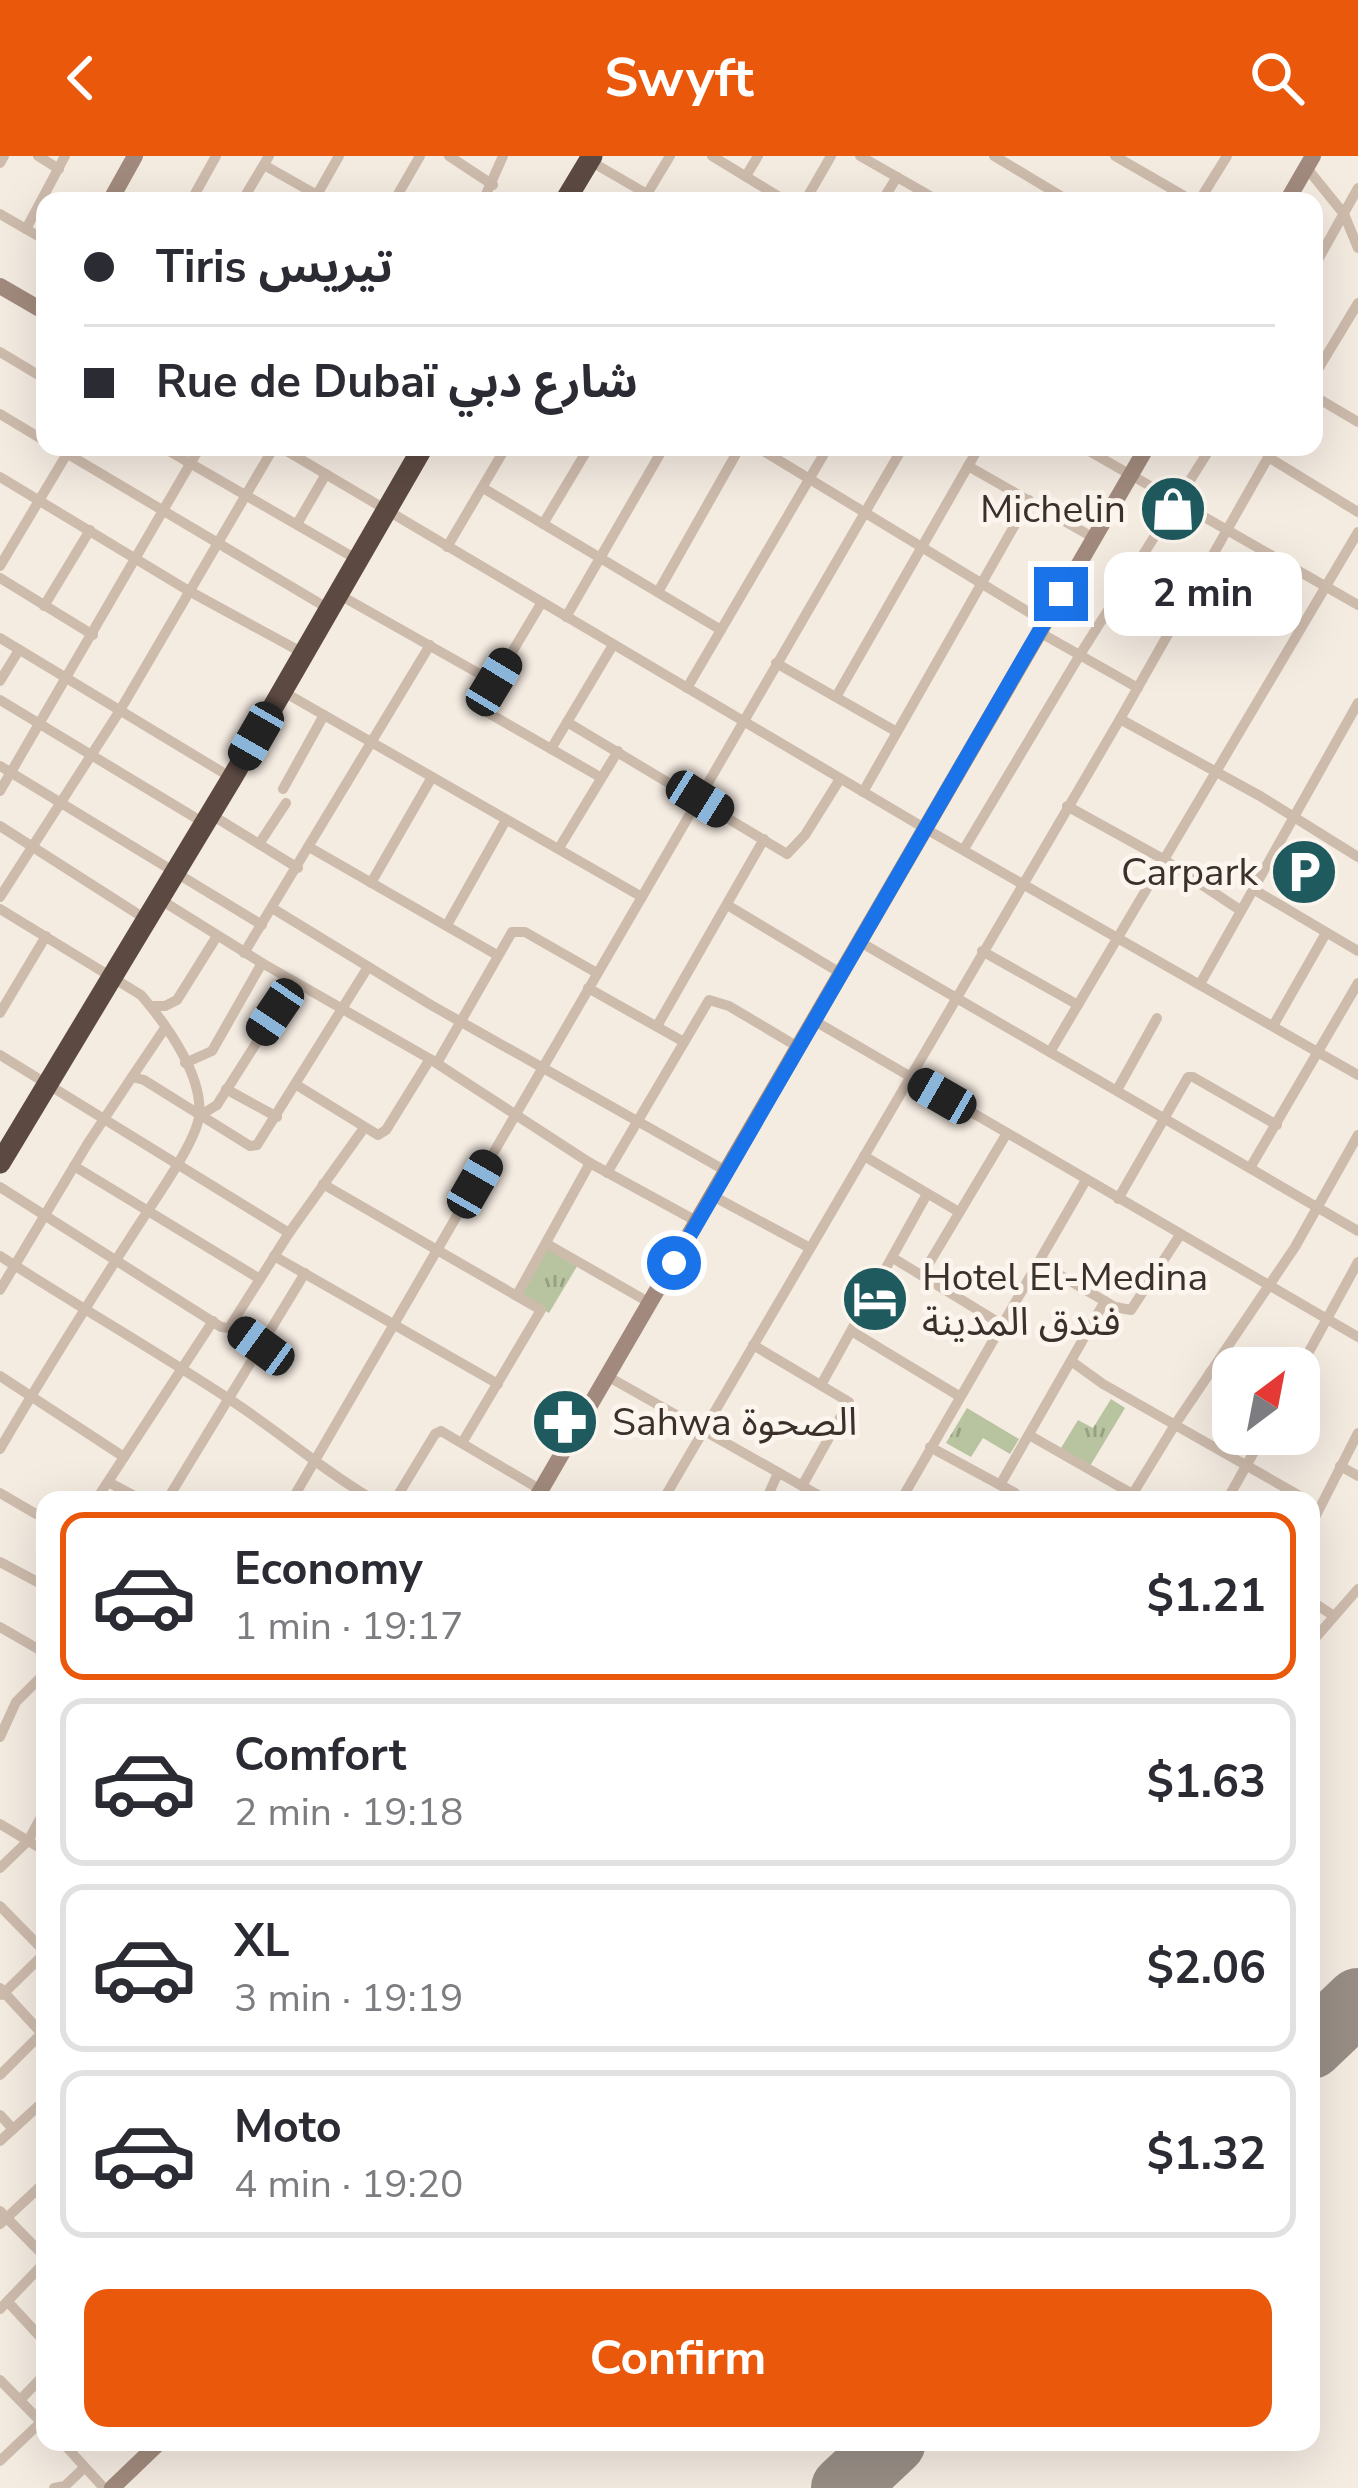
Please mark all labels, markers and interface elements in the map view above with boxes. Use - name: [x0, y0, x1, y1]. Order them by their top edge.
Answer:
- text: Swyft: [604, 41, 754, 115]
- icon: back: [48, 45, 114, 111]
- icon: search: [1244, 45, 1310, 111]
- text: Tiris تيريس: [156, 237, 393, 298]
- text: Rue de Dubaï شارع دبي: [156, 352, 638, 413]
- shop icon: Michelin: [1138, 474, 1208, 544]
- place label: Michelin: [980, 483, 1126, 536]
- callout: 2 min: [1103, 552, 1301, 636]
- route end: [1034, 567, 1088, 621]
- text: 2 min: [1153, 567, 1253, 620]
- car: [460, 642, 528, 722]
- car: [222, 696, 290, 776]
- car: [660, 765, 740, 833]
- parking icon: Carpark: [1269, 837, 1339, 907]
- place label: Carpark: [1121, 846, 1258, 899]
- car: [240, 972, 310, 1052]
- car: [902, 1062, 982, 1130]
- car: [441, 1144, 509, 1224]
- route start: [647, 1236, 701, 1290]
- place label: Hotel El-Medina فندق المدينة: [922, 1251, 1208, 1349]
- hotel icon: Hotel El-Medina فندق المدينة: [840, 1264, 910, 1334]
- car: [221, 1310, 301, 1382]
- north arrow: [1212, 1347, 1320, 1455]
- map controls: [1212, 1347, 1320, 1455]
- pharmacy icon: Sahwa الصحوة: [530, 1387, 600, 1457]
- place label: Sahwa الصحوة: [612, 1396, 857, 1449]
- text: Economy: [234, 1539, 423, 1600]
- icon: car: [90, 1542, 198, 1650]
- text: $1.21: [1147, 1566, 1266, 1627]
- text: 1 min · 19:17: [234, 1600, 463, 1653]
- text: Comfort: [234, 1725, 406, 1786]
- icon: car: [90, 1728, 198, 1836]
- text: $1.63: [1147, 1752, 1266, 1813]
- text: 2 min · 19:18: [234, 1786, 463, 1839]
- text: XL: [234, 1911, 290, 1972]
- icon: car: [90, 1914, 198, 2022]
- text: $2.06: [1147, 1938, 1266, 1999]
- text: 3 min · 19:19: [234, 1972, 463, 2025]
- text: Moto: [234, 2097, 342, 2158]
- icon: car: [90, 2100, 198, 2208]
- text: $1.32: [1147, 2124, 1266, 2185]
- text: 4 min · 19:20: [234, 2158, 463, 2211]
- button: Confirm: [84, 2289, 1272, 2427]

